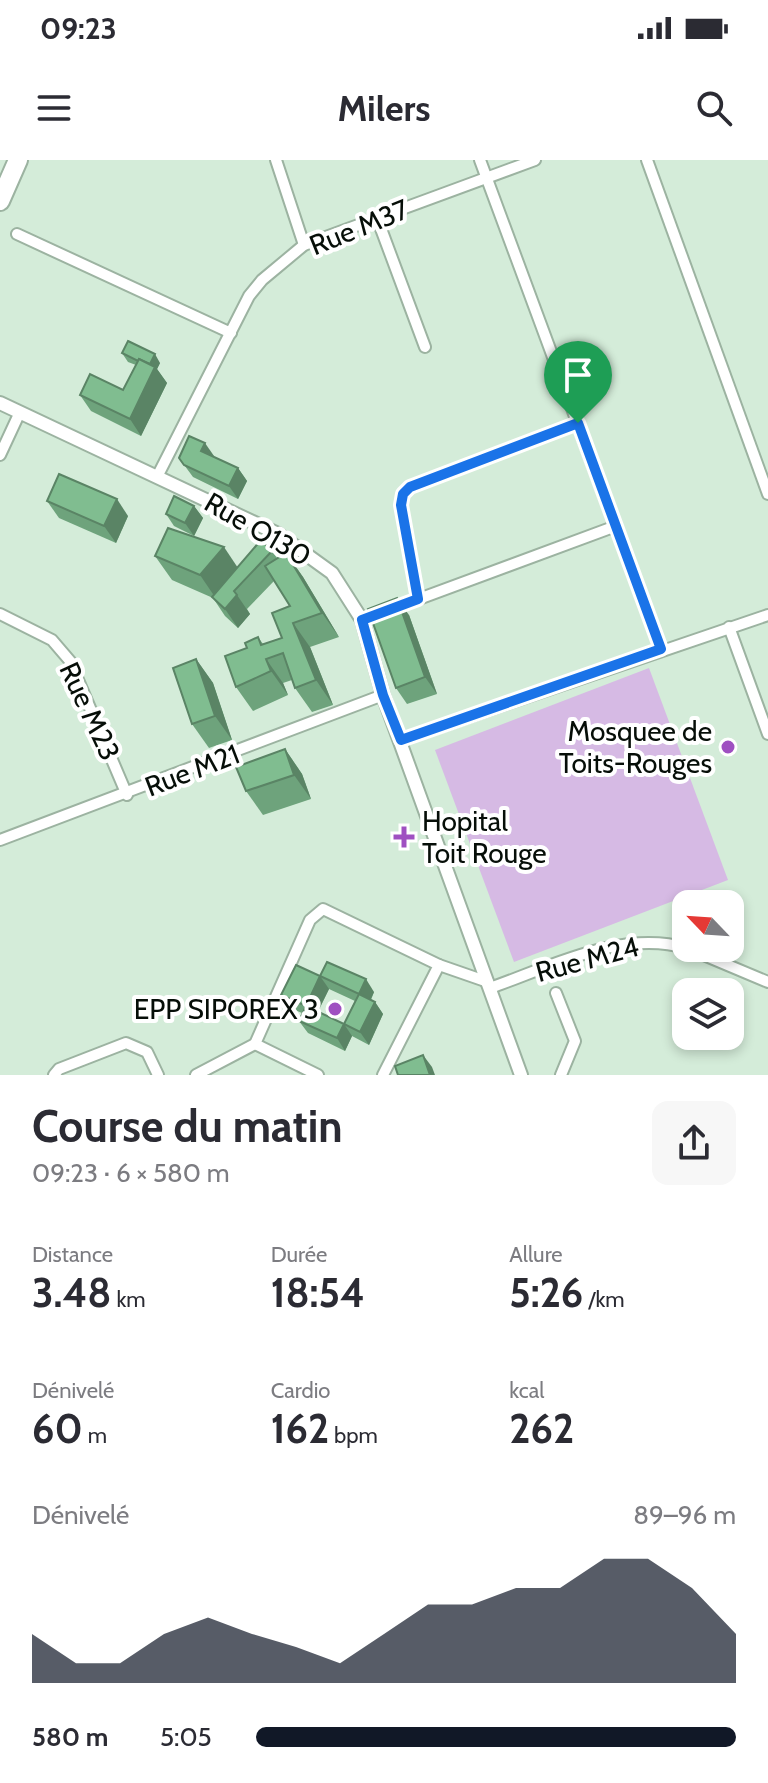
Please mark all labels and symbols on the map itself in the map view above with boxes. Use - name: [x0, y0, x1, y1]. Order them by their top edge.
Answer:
- street label: Rue M37: [304, 192, 414, 262]
- pin: [544, 341, 612, 423]
- street label: Rue O130: [199, 485, 317, 573]
- street label: Rue M23: [53, 656, 127, 766]
- place label: Mosquee de Toits-Rouges: [559, 714, 712, 780]
- street label: Rue M21: [140, 736, 244, 804]
- marker: Mosquee de Toits-Rouges: [719, 738, 737, 756]
- place label: Hopital Toit Rouge: [422, 804, 547, 870]
- marker: Hopital Toit Rouge: [393, 826, 415, 848]
- north arrow: [672, 890, 744, 962]
- street label: Rue M24: [532, 929, 642, 989]
- place label: EPP SIPOREX 3: [134, 992, 319, 1026]
- marker: EPP SIPOREX 3: [326, 1000, 344, 1018]

